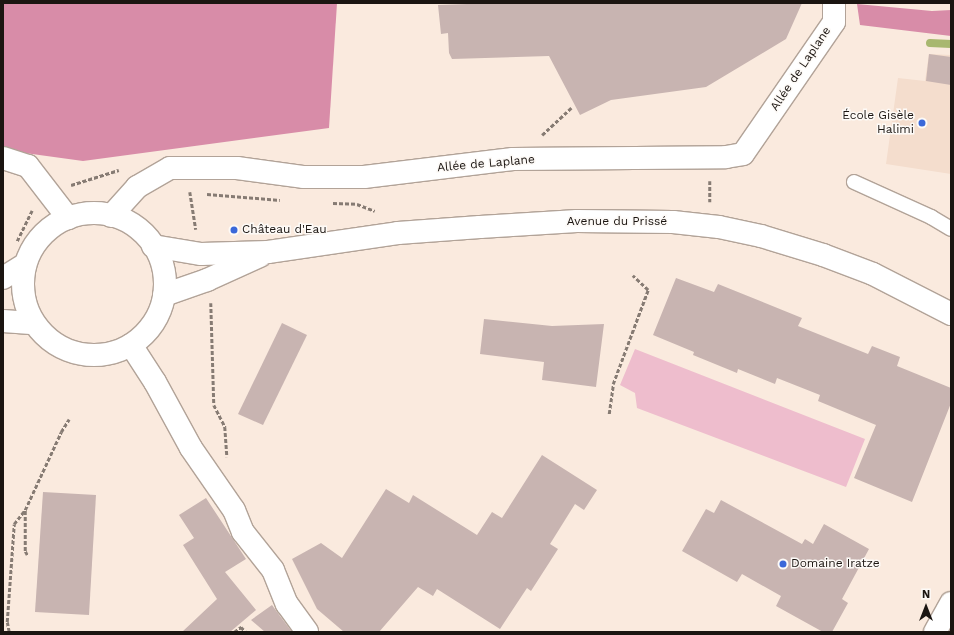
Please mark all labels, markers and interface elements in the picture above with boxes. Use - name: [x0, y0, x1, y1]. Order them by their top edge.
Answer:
- street label: Allée de Laplane: [768, 24, 834, 114]
- place label: École Gisèle Halimi: [842, 109, 914, 137]
- marker: École Gisèle Halimi: [917, 118, 927, 128]
- street label: Allée de Laplane: [437, 153, 535, 175]
- street label: Avenue du Prissé: [567, 215, 667, 229]
- place label: Château d'Eau: [242, 223, 327, 237]
- marker: Château d'Eau: [229, 225, 239, 235]
- place label: Domaine Iratze: [791, 557, 880, 571]
- marker: Domaine Iratze: [778, 559, 788, 569]
- north arrow: [906, 587, 946, 627]
- text: N: [922, 588, 930, 601]

